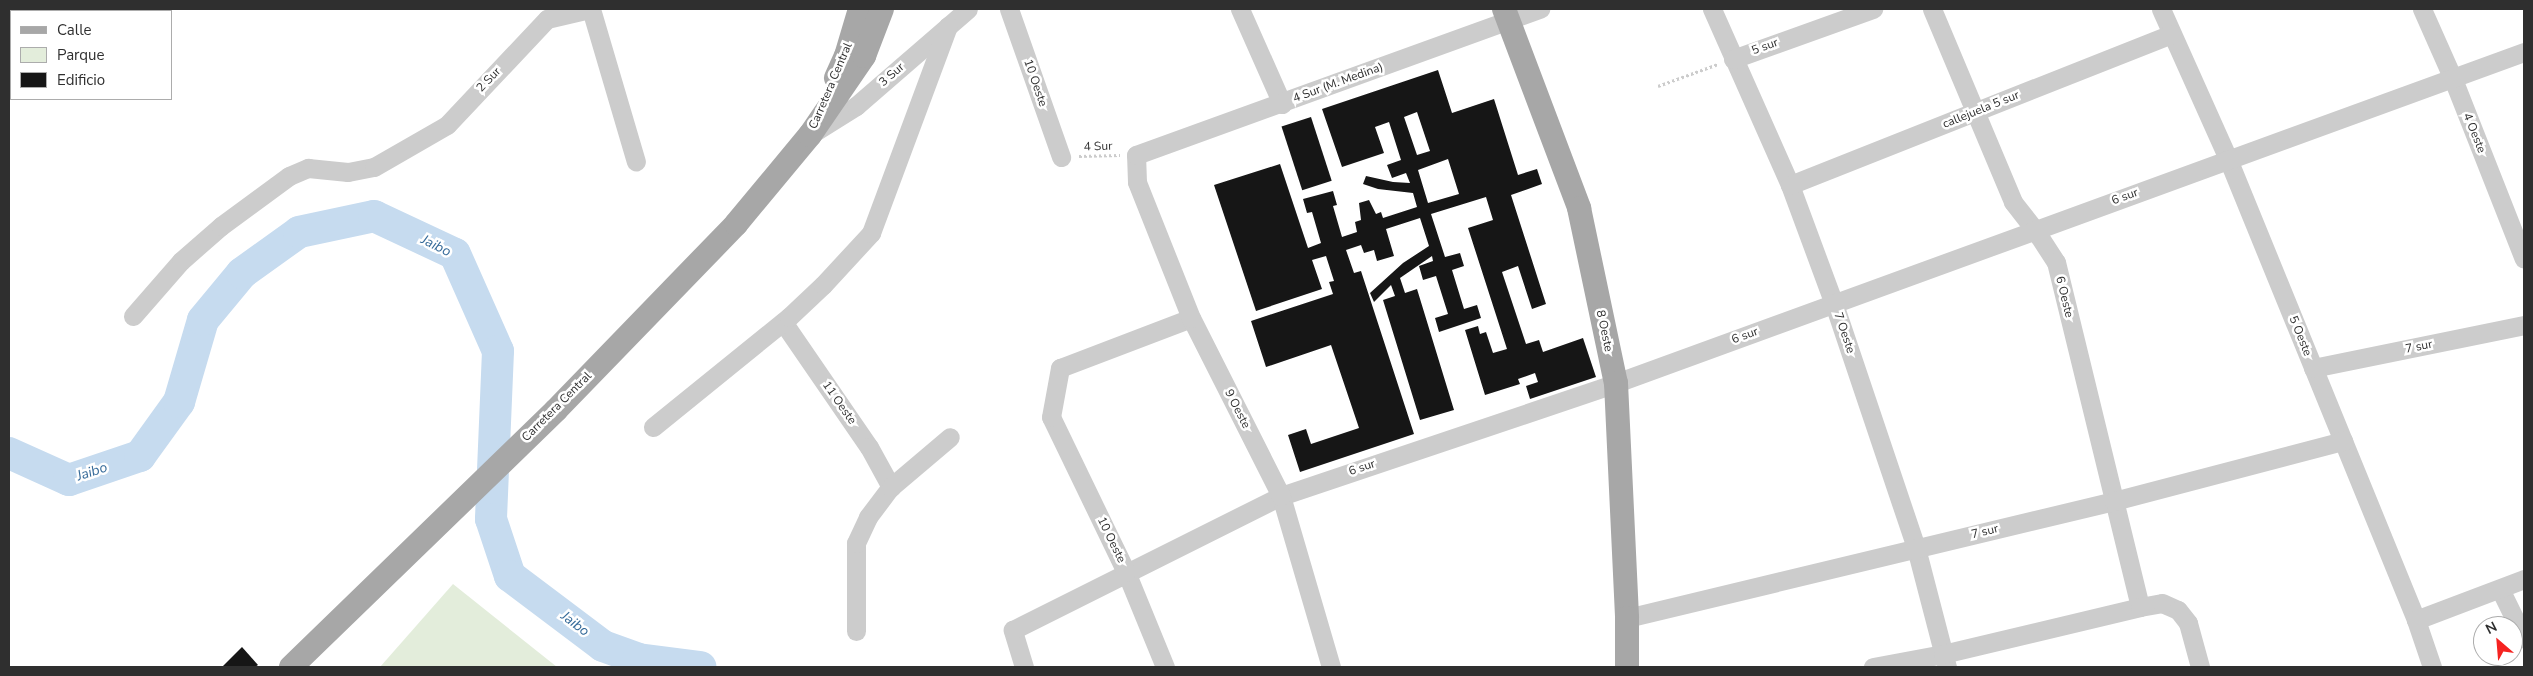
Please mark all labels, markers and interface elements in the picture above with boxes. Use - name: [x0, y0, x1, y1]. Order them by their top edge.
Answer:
- legend: [10, 10, 172, 100]
- text: Calle: [57, 20, 92, 40]
- street label: 5 sur: [1750, 36, 1780, 58]
- street label: Carretera Central: [806, 41, 856, 131]
- text: Parque: [57, 45, 105, 65]
- street label: 10 Oeste: [1020, 57, 1050, 109]
- street label: 3 Sur: [876, 60, 908, 90]
- street label: 4 Sur (M. Medina): [1291, 60, 1385, 106]
- street label: 2 Sur: [474, 65, 504, 95]
- text: Edificio: [57, 70, 105, 90]
- street label: callejuela 5 sur: [1941, 88, 2021, 132]
- street label: 4 Oeste: [2459, 111, 2489, 155]
- street label: 4 Sur: [1083, 139, 1113, 155]
- street label: 6 sur: [2110, 186, 2140, 208]
- water label: Jaibo: [418, 231, 454, 261]
- street label: 6 Oeste: [2052, 275, 2076, 319]
- street label: 8 Oeste: [1593, 309, 1615, 353]
- street label: 7 Oeste: [1830, 311, 1858, 355]
- street label: 5 Oeste: [2285, 314, 2315, 358]
- street label: 6 sur: [1730, 325, 1760, 347]
- street label: 7 sur: [2404, 337, 2434, 357]
- street label: Carretera Central: [519, 369, 595, 445]
- street label: 11 Oeste: [819, 379, 859, 427]
- street label: 9 Oeste: [1221, 387, 1253, 431]
- street label: 6 sur: [1347, 457, 1377, 479]
- water label: Jaibo: [75, 459, 109, 485]
- street label: 10 Oeste: [1094, 515, 1128, 565]
- street label: 7 sur: [1970, 522, 2000, 542]
- water label: Jaibo: [558, 608, 592, 640]
- north arrow: [2473, 616, 2523, 666]
- text: N: [2482, 617, 2500, 639]

